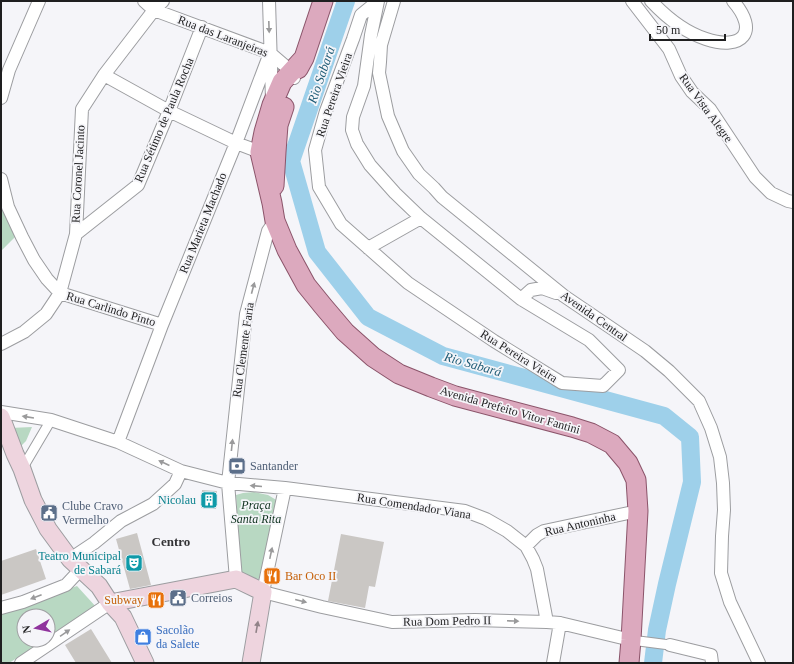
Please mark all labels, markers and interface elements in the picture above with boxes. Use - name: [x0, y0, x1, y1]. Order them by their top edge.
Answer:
- street label: Rua das Laranjeiras: [176, 12, 270, 60]
- scale bar: [650, 16, 725, 42]
- one-way arrow: [266, 21, 272, 34]
- text: 50 m: [656, 23, 681, 37]
- water label: Rio Sabará: [304, 44, 338, 106]
- street label: Rua Pereira Vieira: [313, 50, 355, 139]
- street label: Rua Sétimo de Paula Rocha: [131, 55, 197, 184]
- street label: Rua Vista Alegre: [676, 71, 736, 145]
- street label: Rua Coronel Jacinto: [68, 125, 88, 223]
- street label: Rua Marieta Machado: [176, 171, 230, 275]
- one-way arrow: [250, 282, 256, 294]
- street label: Avenida Central: [558, 288, 631, 345]
- street label: Rua Carlindo Pinto: [65, 289, 157, 329]
- street label: Rua Clemente Faria: [229, 301, 257, 398]
- street label: Rua Pereira Vieira: [478, 327, 561, 386]
- water label: Rio Sabará: [442, 348, 504, 379]
- street label: Avenida Prefeito Vitor Fantini: [438, 383, 582, 437]
- one-way arrow: [22, 413, 34, 419]
- one-way arrow: [229, 439, 235, 451]
- bank icon: Santander: [227, 456, 247, 476]
- place label: Santander: [250, 459, 298, 473]
- one-way arrow: [158, 460, 170, 466]
- one-way arrow: [250, 482, 262, 489]
- building icon: Nicolau: [199, 490, 219, 510]
- street label: Rua Comendador Viana: [356, 490, 473, 522]
- place label: Nicolau: [158, 493, 196, 507]
- park label: Praça Santa Rita: [231, 498, 281, 526]
- place label: Clube Cravo Vermelho: [62, 499, 123, 527]
- public building icon: Clube Cravo Vermelho: [39, 503, 59, 523]
- street label: Rua Antoninha: [543, 509, 617, 539]
- district label: Centro: [152, 534, 190, 549]
- one-way arrow: [269, 547, 275, 560]
- place label: Teatro Municipal de Sabará: [38, 549, 122, 577]
- theatre icon: Teatro Municipal de Sabará: [124, 553, 144, 573]
- restaurant icon: Bar Oco II: [262, 566, 282, 586]
- place label: Bar Oco II: [285, 569, 336, 583]
- public building icon: Correios: [168, 588, 188, 608]
- restaurant icon: Subway: [146, 590, 166, 610]
- place label: Correios: [191, 591, 233, 605]
- place label: Subway: [104, 593, 143, 607]
- one-way arrow: [30, 594, 42, 600]
- one-way arrow: [295, 599, 307, 605]
- north arrow: [16, 608, 56, 648]
- street label: Rua Dom Pedro II: [403, 613, 491, 629]
- one-way arrow: [507, 618, 520, 624]
- one-way arrow: [254, 621, 260, 633]
- place label: Sacolão da Salete: [156, 623, 200, 651]
- text: N: [20, 625, 33, 634]
- shop icon: Sacolão da Salete: [133, 627, 153, 647]
- one-way arrow: [59, 630, 71, 637]

